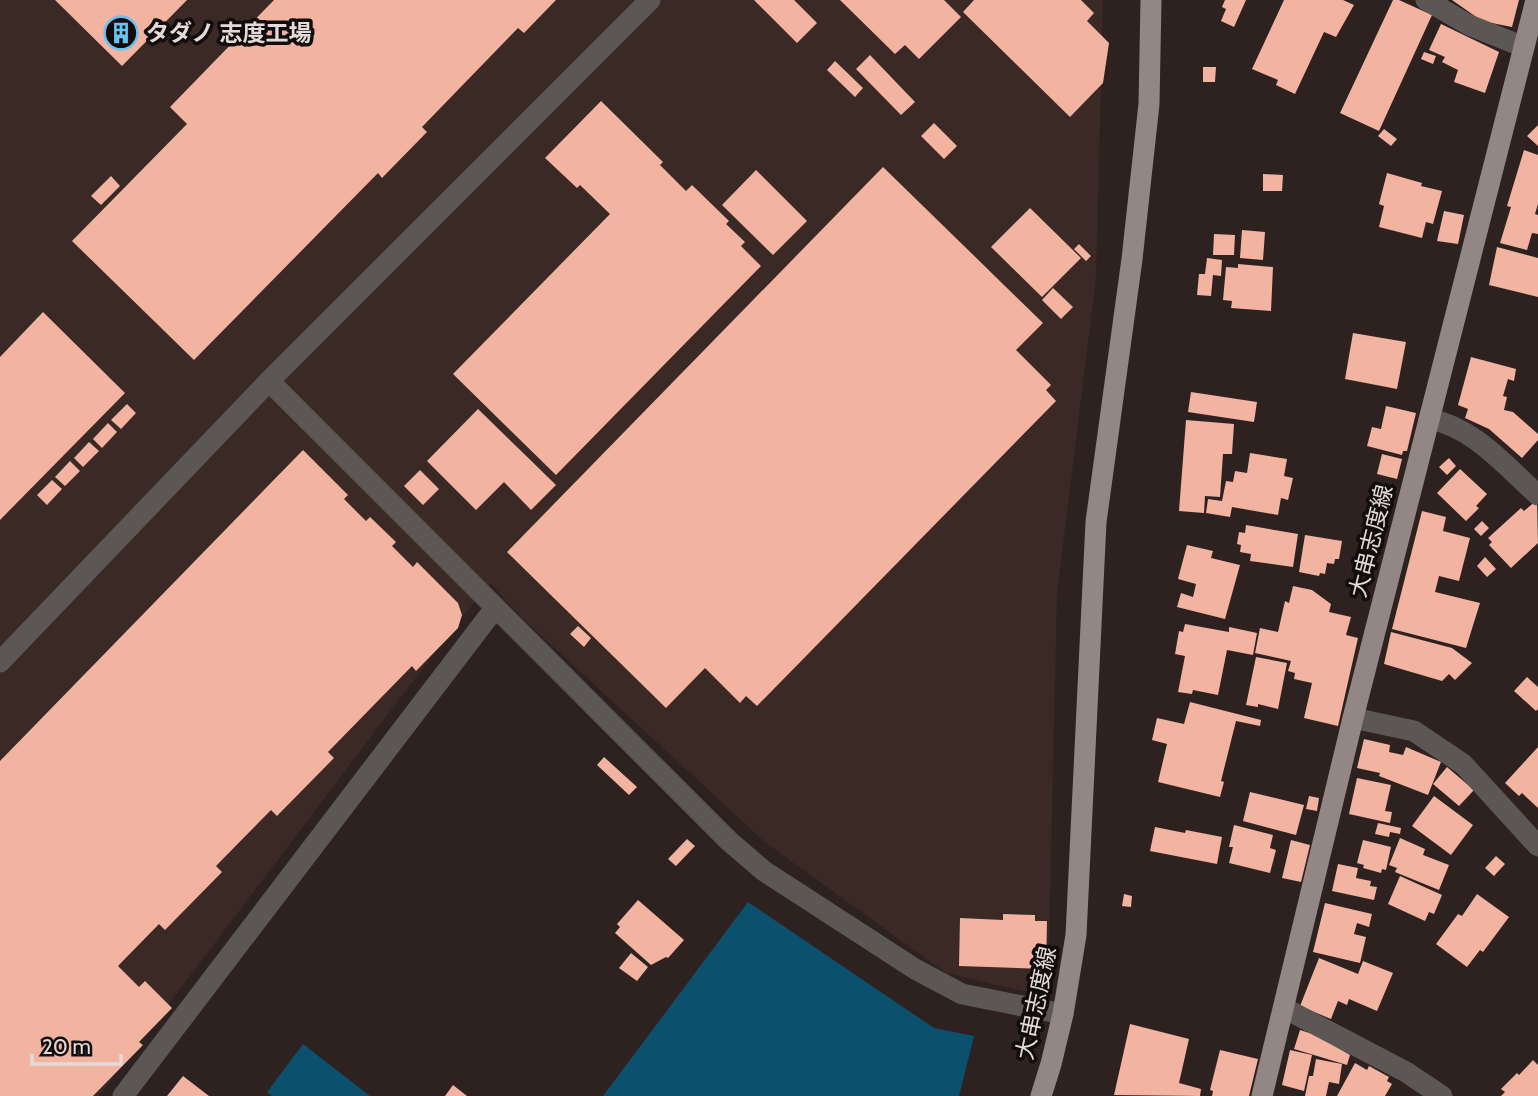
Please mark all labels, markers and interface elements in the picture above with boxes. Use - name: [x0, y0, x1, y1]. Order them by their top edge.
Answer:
- building icon: タダノ 志度工場: [102, 14, 140, 52]
- place label: タダノ 志度工場: [146, 19, 312, 47]
- street label: 大串志度線: [1344, 482, 1398, 600]
- street label: 大串志度線: [1010, 944, 1062, 1062]
- scale bar: [32, 1023, 121, 1066]
- text: 20 m: [42, 1034, 91, 1059]

